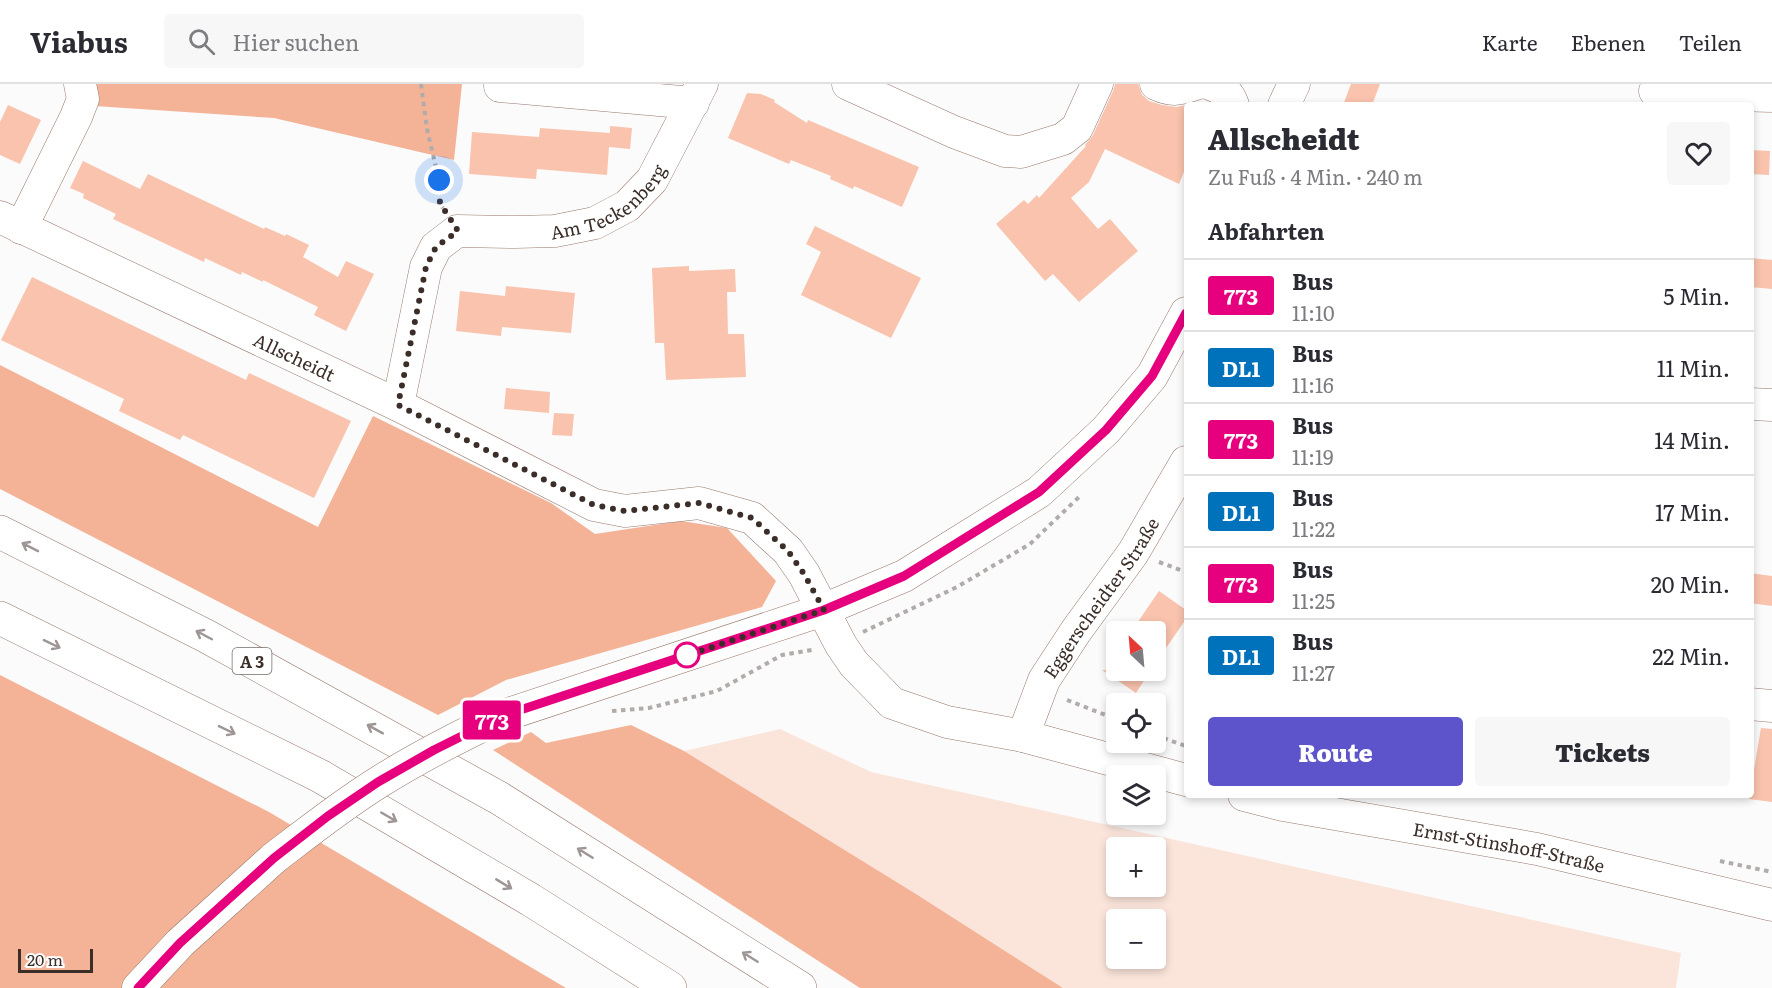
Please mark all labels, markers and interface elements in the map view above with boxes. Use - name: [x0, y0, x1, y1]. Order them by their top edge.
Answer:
- search box: [164, 14, 584, 68]
- text: Viabus: [30, 20, 128, 62]
- icon: search: [185, 25, 218, 58]
- text: Hier suchen: [233, 25, 359, 58]
- text: Karte: [1482, 26, 1538, 57]
- text: Ebenen: [1571, 26, 1646, 57]
- text: Teilen: [1679, 26, 1742, 57]
- text: Allscheidt: [1208, 117, 1360, 159]
- button: heart: [1667, 122, 1730, 185]
- street label: Am Teckenberg: [548, 158, 672, 245]
- text: Zu Fuß · 4 Min. · 240 m: [1208, 161, 1423, 191]
- your location: [424, 165, 454, 195]
- text: Abfahrten: [1208, 214, 1325, 247]
- text: Bus: [1292, 264, 1333, 297]
- text: 5 Min.: [1663, 279, 1730, 312]
- text: 773: [1224, 280, 1258, 311]
- text: 11:10: [1292, 297, 1335, 327]
- street label: Allscheidt: [249, 325, 341, 387]
- text: Bus: [1292, 336, 1333, 369]
- text: 11 Min.: [1657, 351, 1730, 384]
- text: DL1: [1222, 352, 1260, 383]
- text: 11:16: [1292, 369, 1334, 399]
- text: Bus: [1292, 408, 1333, 441]
- text: 14 Min.: [1654, 423, 1730, 456]
- text: 773: [1224, 424, 1258, 455]
- text: 11:19: [1292, 441, 1334, 471]
- text: Bus: [1292, 480, 1333, 513]
- text: 17 Min.: [1655, 495, 1730, 528]
- text: DL1: [1222, 496, 1260, 527]
- street label: Eggerscheidter Straße: [1036, 512, 1165, 683]
- text: 11:22: [1292, 513, 1335, 543]
- one-way arrow: [22, 541, 39, 553]
- text: Bus: [1292, 552, 1333, 585]
- text: 20 Min.: [1651, 567, 1730, 600]
- text: 773: [1224, 568, 1258, 599]
- text: 11:25: [1292, 585, 1335, 615]
- north arrow: [1106, 621, 1166, 681]
- map controls: [1106, 621, 1166, 969]
- text: Bus: [1292, 624, 1333, 657]
- one-way arrow: [196, 629, 213, 641]
- one-way arrow: [43, 638, 61, 650]
- text: 22 Min.: [1652, 639, 1730, 672]
- text: DL1: [1222, 640, 1260, 671]
- unlabelled marker: [674, 642, 700, 668]
- road number: A 3: [232, 648, 272, 674]
- text: 11:27: [1292, 657, 1335, 687]
- button: locate: [1106, 693, 1166, 753]
- line badge: 773: [458, 700, 526, 740]
- text: 773: [475, 705, 509, 736]
- button: Route: [1208, 717, 1463, 786]
- button: Tickets: [1475, 717, 1730, 786]
- one-way arrow: [367, 723, 384, 735]
- one-way arrow: [218, 725, 236, 737]
- button: layers: [1106, 765, 1166, 825]
- one-way arrow: [380, 811, 397, 823]
- street label: Ernst-Stinshoff-Straße: [1411, 814, 1608, 878]
- button: +: [1106, 837, 1166, 897]
- one-way arrow: [577, 846, 594, 859]
- one-way arrow: [495, 879, 512, 891]
- button: −: [1106, 909, 1166, 969]
- scale bar: [18, 946, 93, 974]
- text: 20 m: [27, 947, 63, 971]
- one-way arrow: [742, 950, 759, 962]

